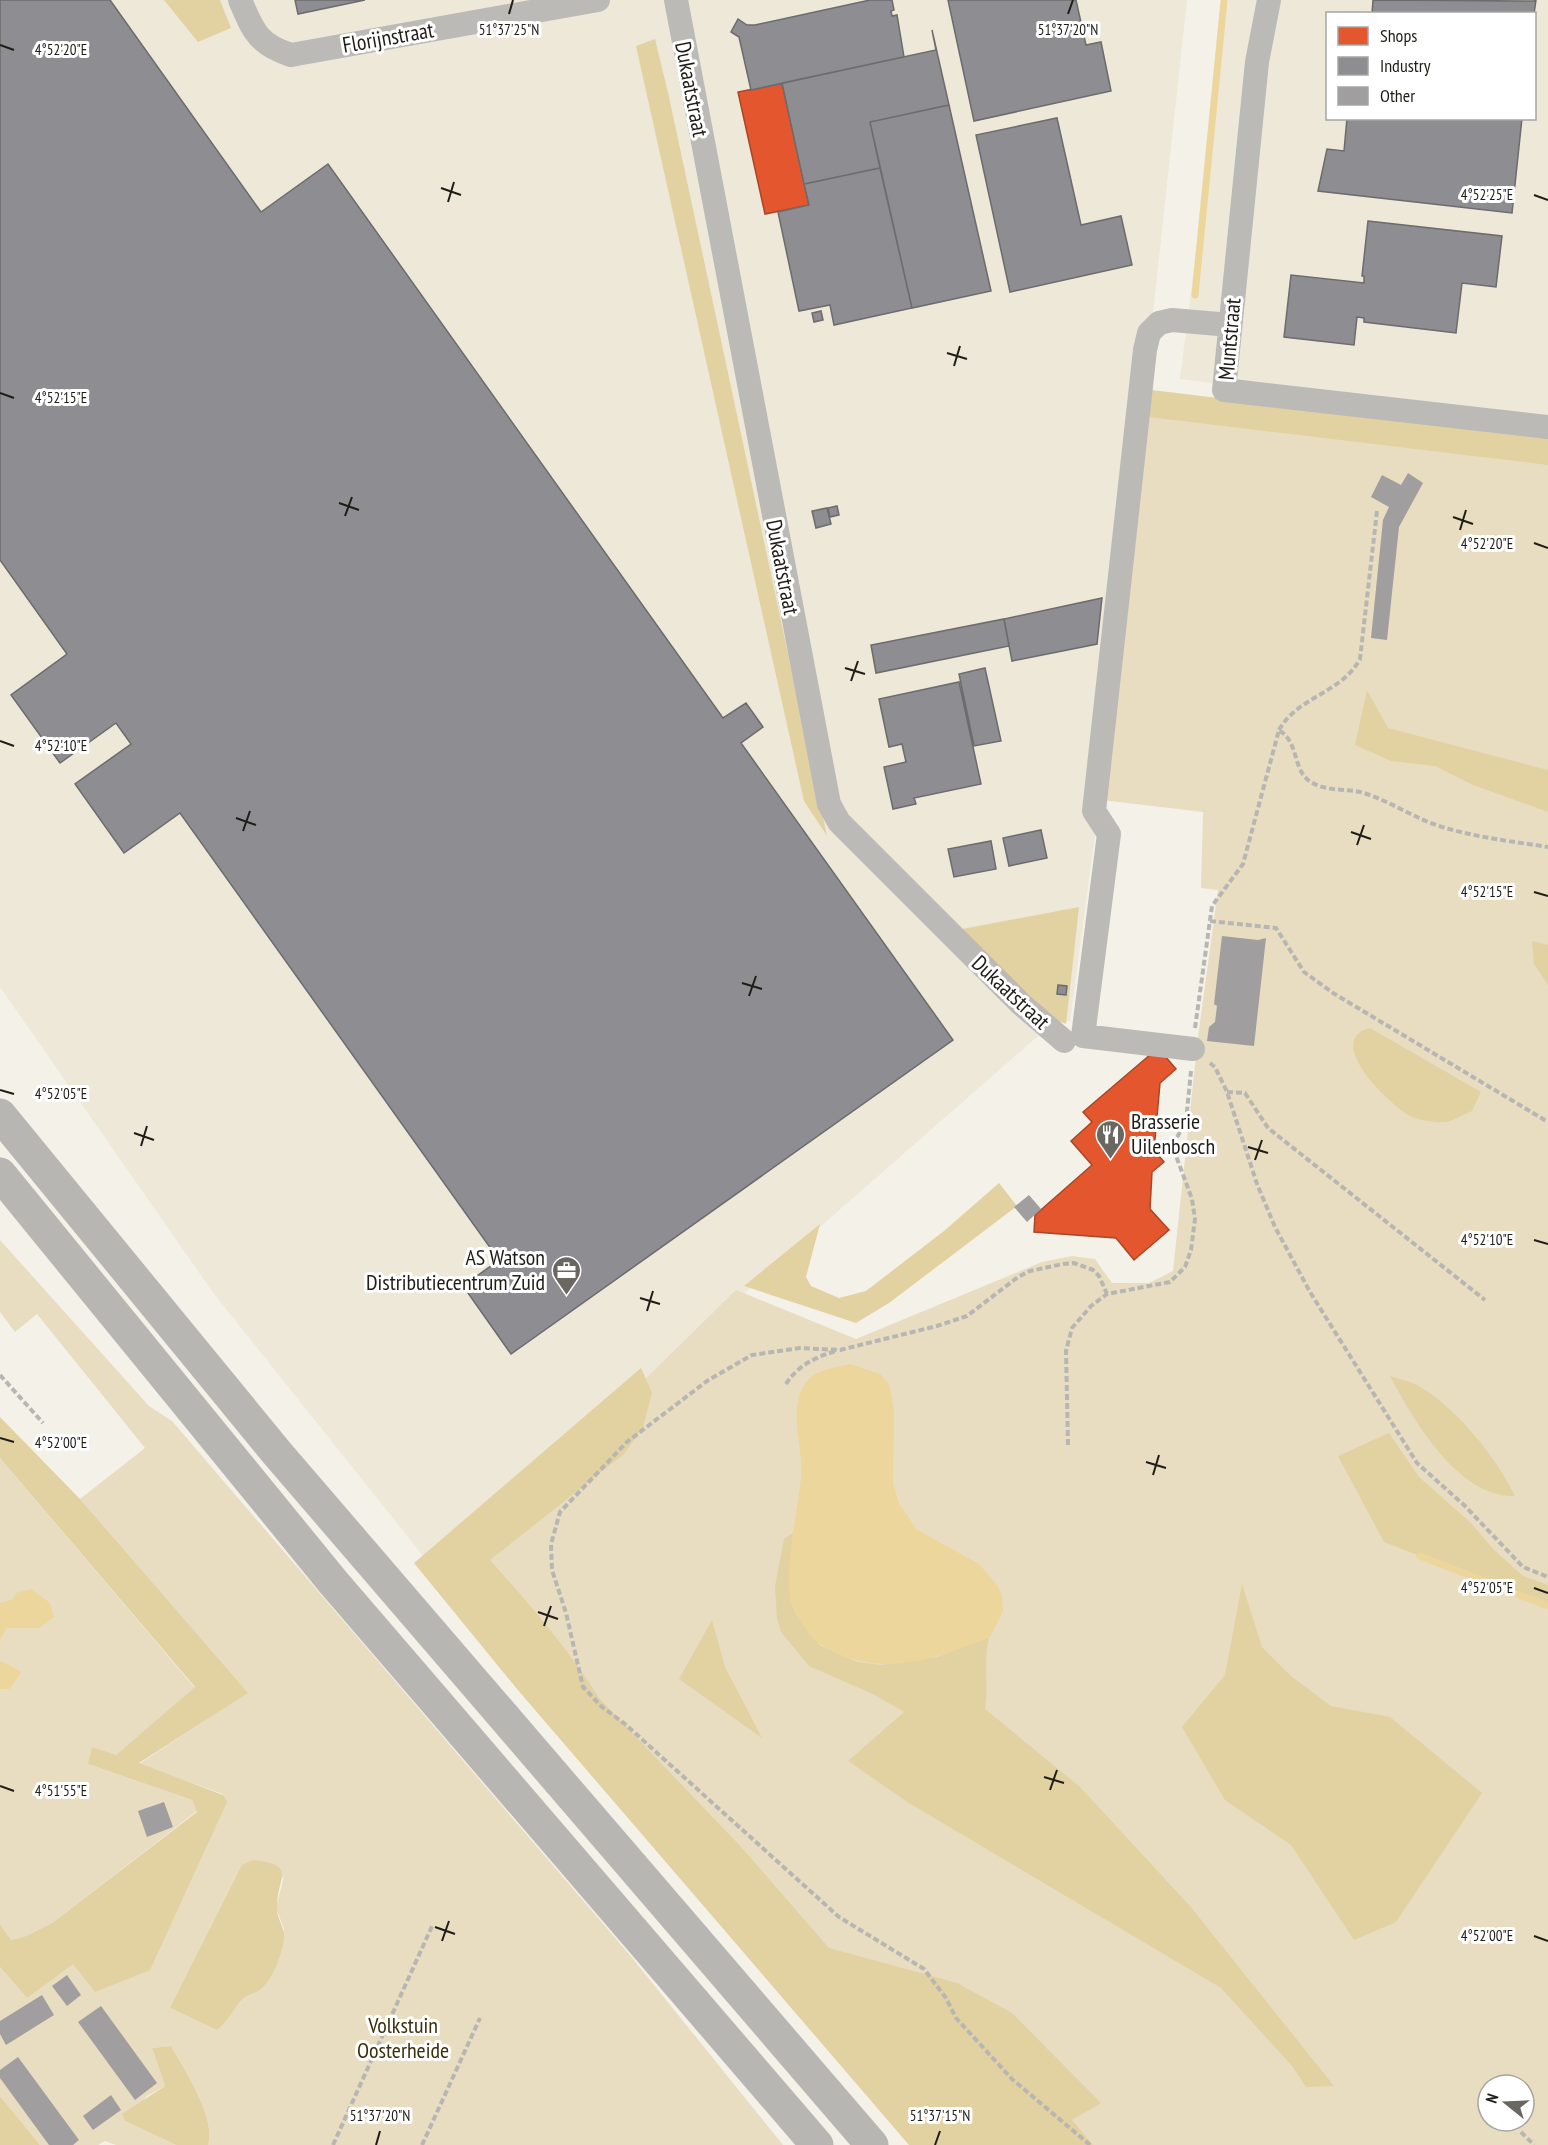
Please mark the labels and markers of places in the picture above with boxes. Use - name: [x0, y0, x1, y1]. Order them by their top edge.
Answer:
- place label: Brasserie Uilenbosch: [1131, 1107, 1215, 1160]
- restaurant icon: Brasserie Uilenbosch: [1094, 1118, 1126, 1160]
- place label: AS Watson Distributiecentrum Zuid: [366, 1243, 545, 1296]
- office icon: AS Watson Distributiecentrum Zuid: [550, 1254, 582, 1296]

